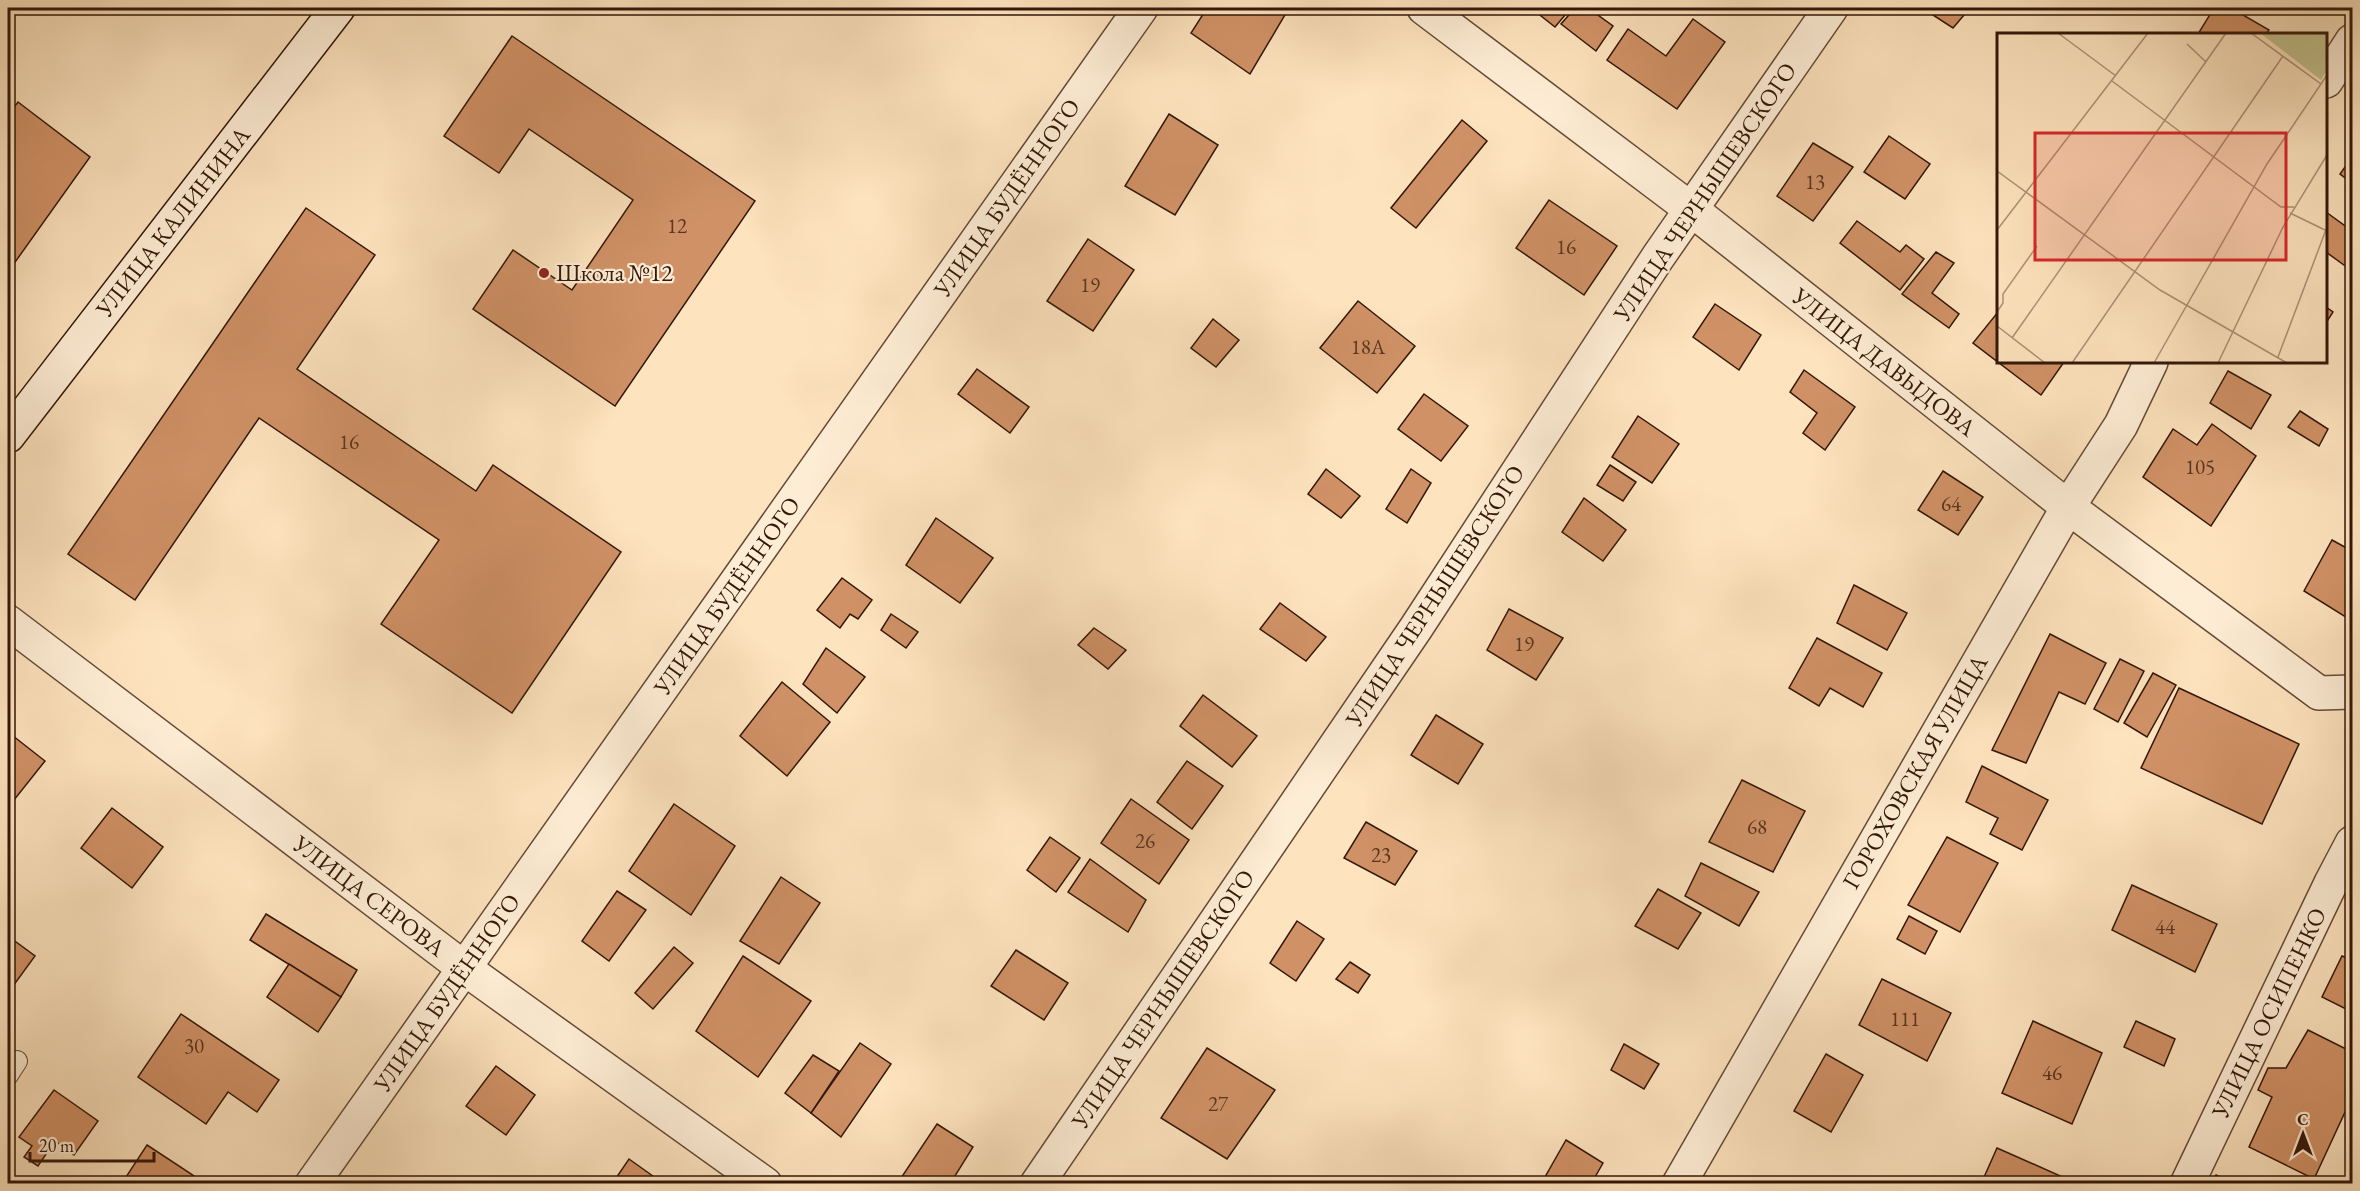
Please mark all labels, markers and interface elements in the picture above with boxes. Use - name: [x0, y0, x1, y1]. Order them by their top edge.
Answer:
- inset map: [1997, 33, 2327, 363]
- street label: УЛИЦА ЧЕРНЫШЕВСКОГО: [1606, 56, 1803, 328]
- street label: УЛИЦА БУДЁННОГО: [926, 92, 1087, 304]
- street label: УЛИЦА КАЛИНИНА: [88, 120, 257, 324]
- house number: 13: [1805, 168, 1825, 195]
- house number: 12: [667, 212, 687, 239]
- house number: 16: [1556, 233, 1576, 260]
- place label: Школа №12: [556, 257, 673, 288]
- marker: Школа №12: [537, 266, 551, 280]
- house number: 19: [1080, 271, 1100, 298]
- street label: УЛИЦА ДАВЫДОВА: [1786, 280, 1983, 443]
- house number: 18А: [1351, 333, 1386, 360]
- house number: 16: [339, 428, 359, 455]
- house number: 105: [2185, 453, 2215, 480]
- street label: УЛИЦА ЧЕРНЫШЕВСКОГО: [1338, 459, 1531, 733]
- street label: УЛИЦА БУДЁННОГО: [646, 490, 807, 702]
- house number: 64: [1941, 490, 1962, 517]
- house number: 19: [1514, 630, 1534, 657]
- street label: ГОРОХОВСКАЯ УЛИЦА: [1835, 649, 1994, 894]
- house number: 68: [1747, 813, 1767, 840]
- house number: 26: [1135, 827, 1155, 854]
- street label: УЛИЦА СЕРОВА: [286, 828, 452, 963]
- house number: 23: [1371, 841, 1391, 868]
- street label: УЛИЦА ЧЕРНЫШЕВСКОГО: [1064, 863, 1261, 1135]
- street label: УЛИЦА БУДЁННОГО: [366, 887, 527, 1099]
- street label: УЛИЦА ОСИПЕНКО: [2206, 903, 2332, 1123]
- house number: 44: [2155, 913, 2176, 940]
- house number: 111: [1890, 1005, 1920, 1032]
- house number: 30: [184, 1032, 204, 1059]
- house number: 46: [2042, 1059, 2062, 1086]
- house number: 27: [1208, 1090, 1229, 1117]
- north arrow: [2273, 1104, 2333, 1164]
- scale bar: [30, 1125, 154, 1163]
- text: 20 m: [39, 1134, 74, 1157]

